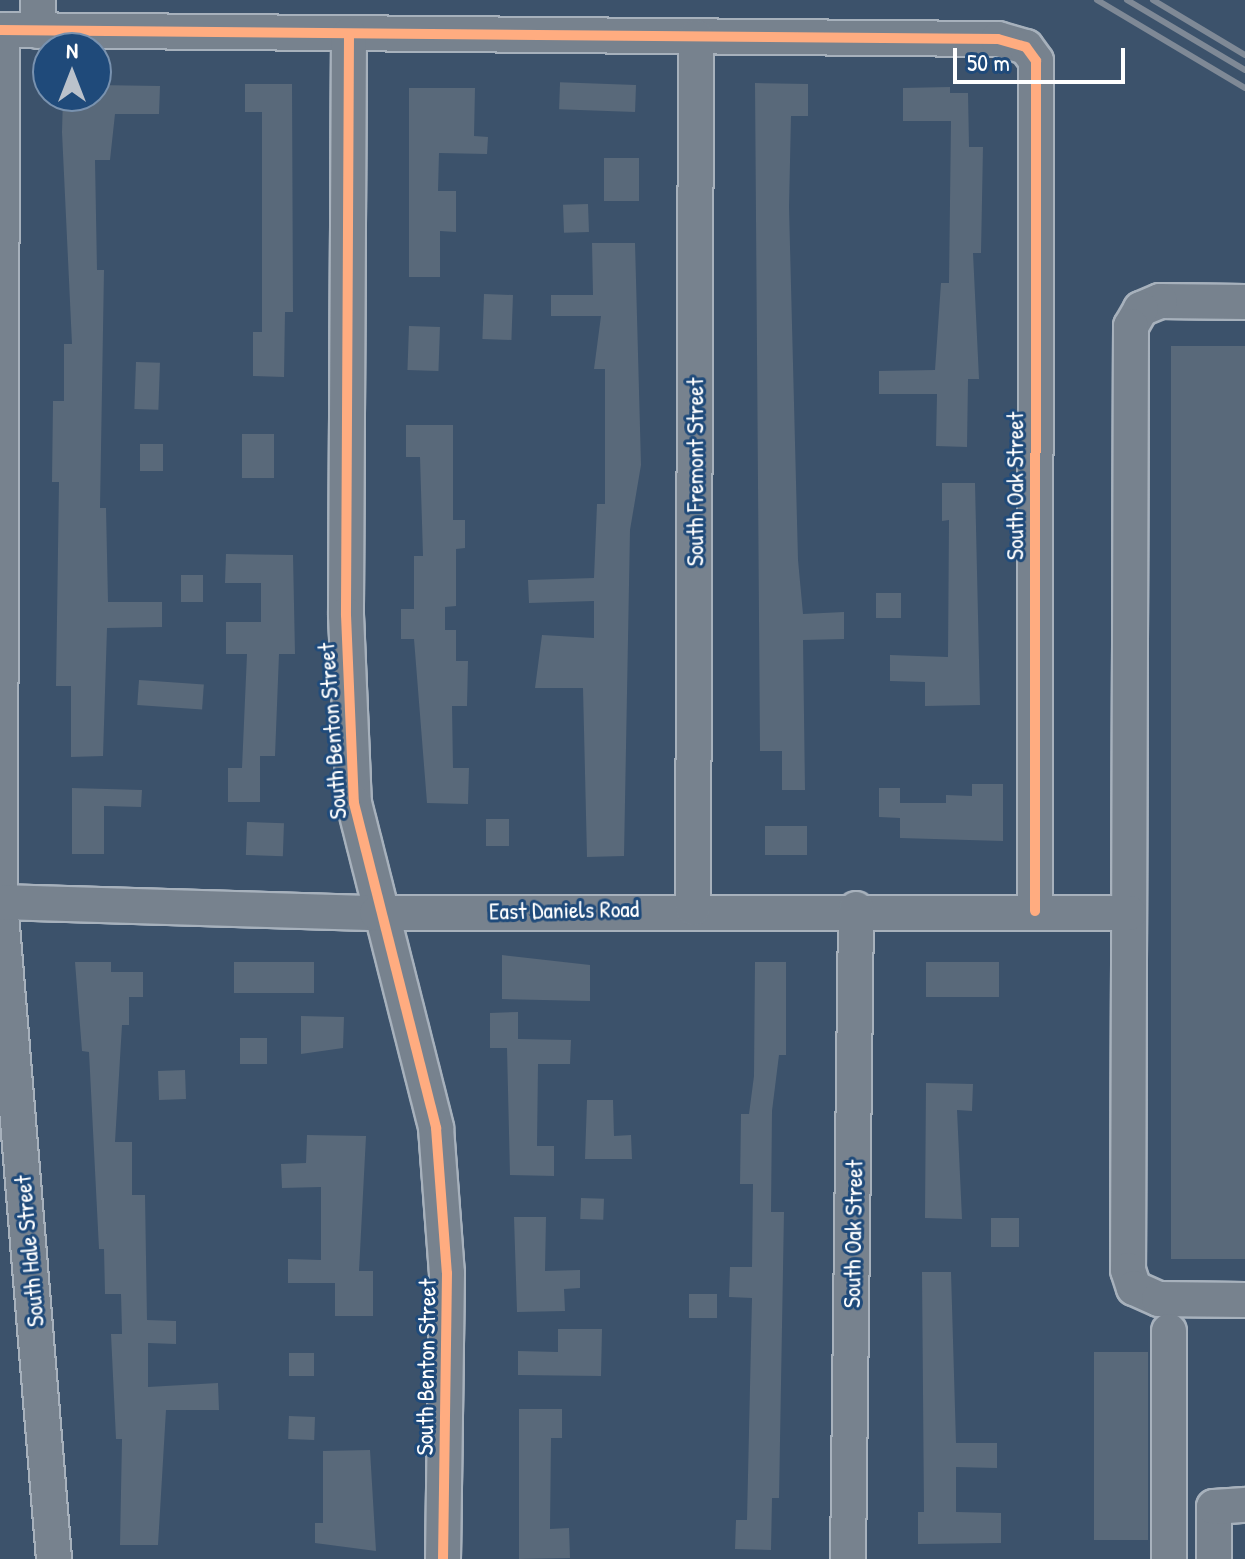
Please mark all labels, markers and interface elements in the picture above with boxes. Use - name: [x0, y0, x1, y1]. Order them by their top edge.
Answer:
- north arrow: [32, 32, 112, 112]
- scale bar: [957, 32, 1129, 82]
- text: N: [66, 35, 78, 65]
- text: 50 m: [967, 46, 1010, 78]
- street label: South Fremont Street: [681, 378, 709, 566]
- street label: South Oak Street: [1001, 412, 1029, 560]
- street label: South Benton Street: [311, 642, 353, 820]
- street label: East Daniels Road: [489, 894, 639, 926]
- street label: South Oak Street: [837, 1160, 869, 1308]
- street label: South Hale Street: [8, 1174, 50, 1328]
- street label: South Benton Street: [410, 1278, 442, 1456]

